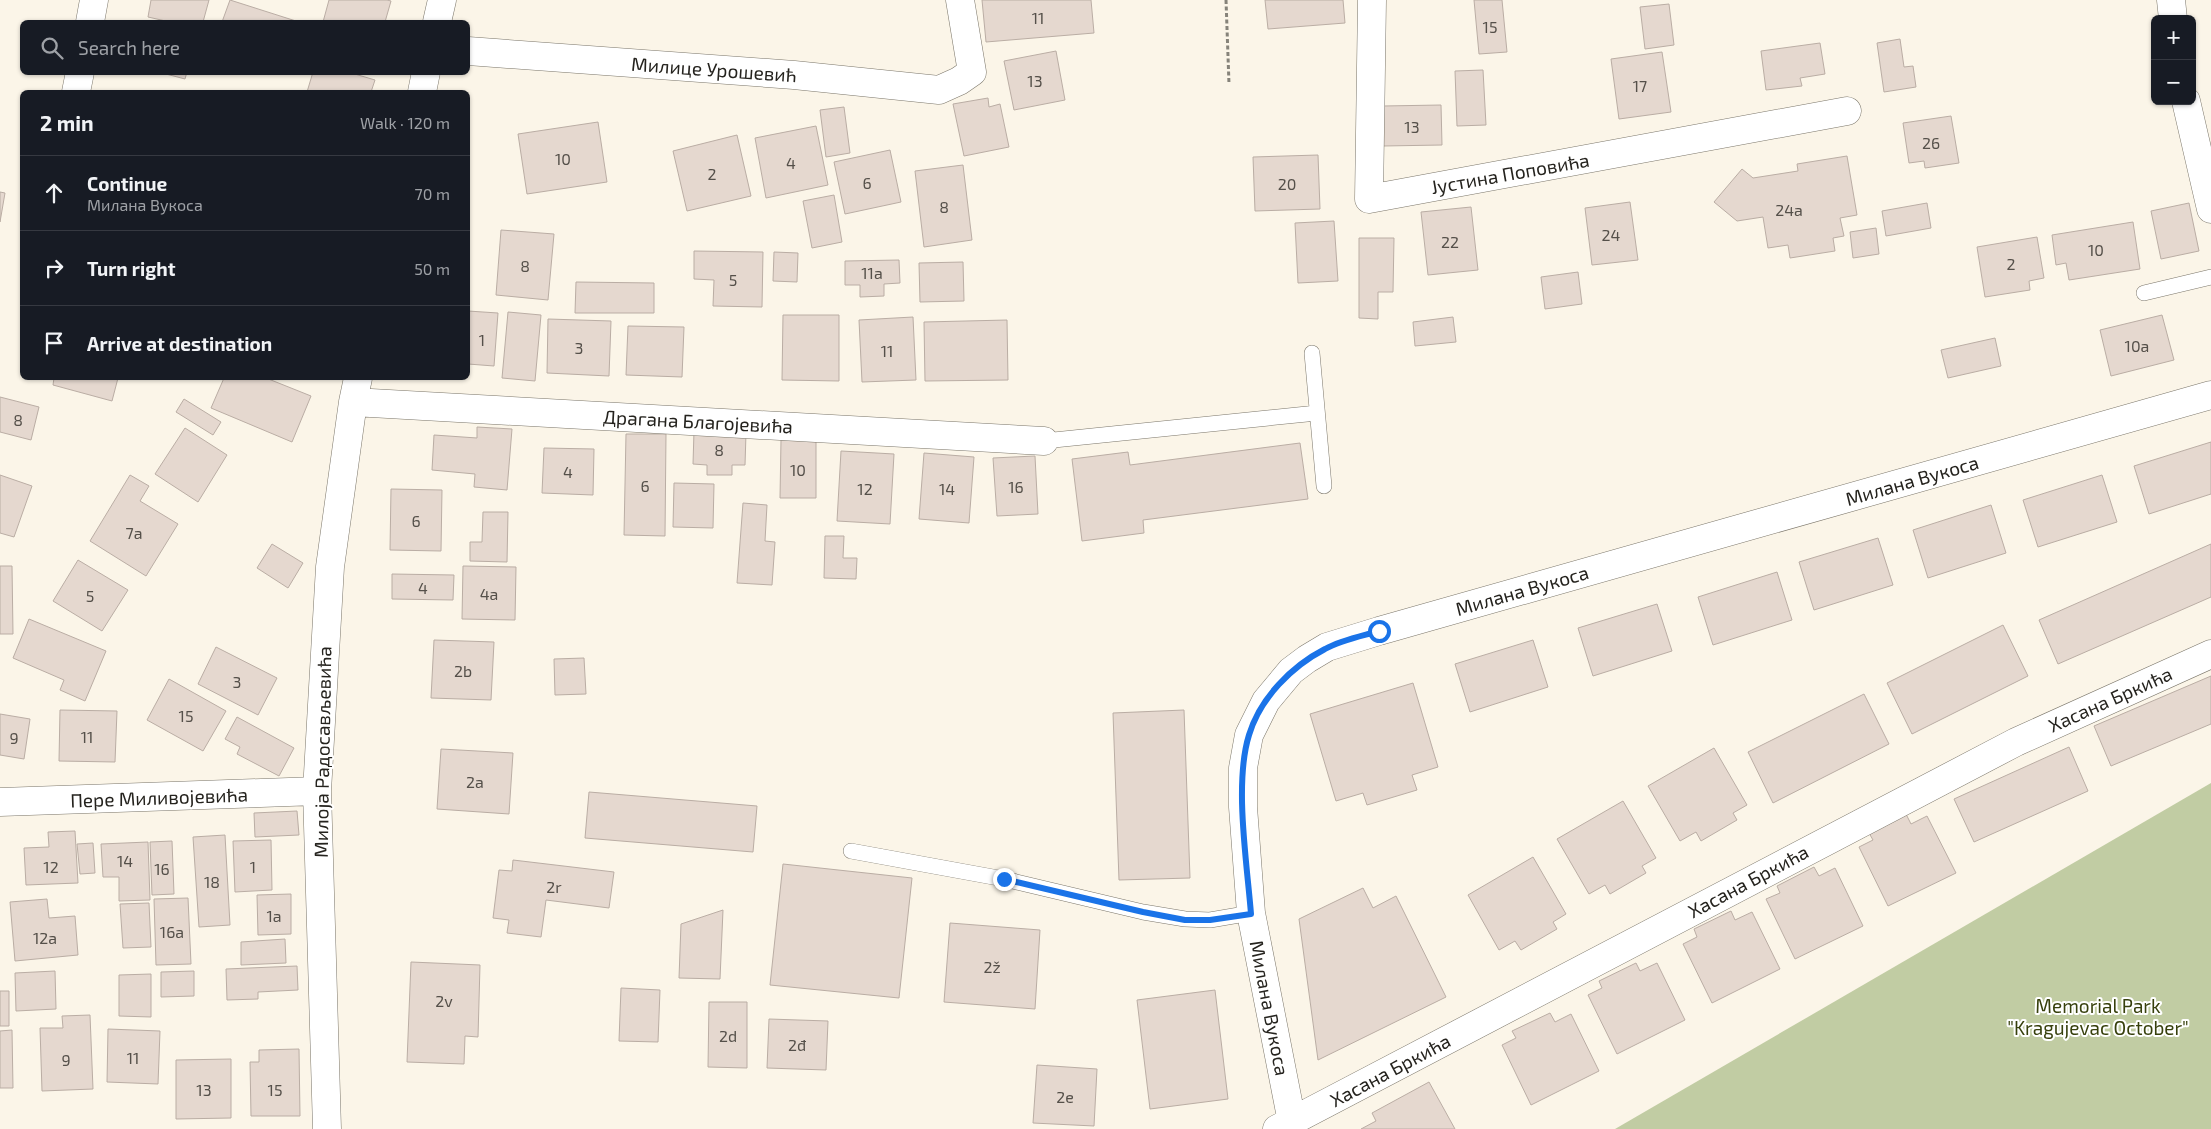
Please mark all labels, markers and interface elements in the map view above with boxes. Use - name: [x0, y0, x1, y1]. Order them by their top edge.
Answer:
- house number: 11: [1032, 8, 1044, 27]
- map controls: [2151, 15, 2196, 105]
- button: +: [2151, 15, 2196, 60]
- house number: 15: [1483, 17, 1497, 36]
- search box: [20, 20, 470, 75]
- icon: search: [38, 34, 66, 62]
- text: Search here: [78, 36, 180, 59]
- street label: Милице Урошевић: [631, 52, 797, 86]
- button: −: [2151, 60, 2196, 105]
- house number: 13: [1027, 71, 1043, 90]
- house number: 17: [1633, 76, 1647, 95]
- text: 2 min: [40, 110, 94, 135]
- text: Walk · 120 m: [360, 113, 450, 132]
- house number: 13: [1404, 117, 1420, 136]
- house number: 26: [1922, 133, 1940, 152]
- street label: Јустина Поповића: [1429, 148, 1591, 199]
- house number: 10: [555, 149, 571, 168]
- house number: 4: [786, 153, 796, 172]
- house number: 2: [708, 164, 717, 183]
- text: Continue: [87, 172, 167, 195]
- house number: 6: [862, 173, 872, 192]
- house number: 20: [1278, 174, 1296, 193]
- icon: ahead: [40, 179, 68, 207]
- text: 70 m: [415, 184, 450, 203]
- text: Милана Вукоса: [87, 195, 203, 214]
- house number: 8: [939, 197, 949, 216]
- house number: 24a: [1775, 200, 1803, 219]
- house number: 24: [1602, 225, 1621, 244]
- house number: 22: [1441, 232, 1459, 251]
- house number: 10: [2088, 240, 2104, 259]
- icon: right: [40, 254, 68, 282]
- house number: 2: [2007, 254, 2016, 273]
- house number: 8: [520, 256, 530, 275]
- text: Turn right: [87, 257, 175, 280]
- text: 50 m: [414, 259, 450, 278]
- house number: 11a: [861, 263, 883, 282]
- house number: 5: [729, 270, 737, 289]
- icon: arrive: [40, 329, 68, 357]
- house number: 1: [479, 330, 485, 349]
- text: Arrive at destination: [87, 332, 272, 355]
- house number: 10a: [2125, 336, 2149, 355]
- house number: 3: [575, 338, 583, 357]
- house number: 11: [881, 341, 893, 360]
- street label: Драгана Благојевића: [602, 405, 794, 437]
- house number: 8: [13, 410, 23, 429]
- house number: 8: [714, 440, 724, 459]
- street label: Милана Вукоса: [1843, 450, 1982, 511]
- house number: 10: [790, 460, 806, 479]
- house number: 4: [563, 462, 573, 481]
- house number: 6: [640, 476, 650, 495]
- house number: 16: [1008, 477, 1024, 496]
- house number: 12: [857, 479, 873, 498]
- house number: 14: [939, 479, 955, 498]
- house number: 6: [411, 511, 421, 530]
- house number: 7a: [126, 523, 142, 542]
- street label: Милана Вукоса: [1453, 560, 1592, 621]
- house number: 4: [418, 578, 428, 597]
- house number: 4a: [480, 584, 498, 603]
- house number: 5: [86, 586, 94, 605]
- route start: [1368, 620, 1391, 643]
- street label: Милоја Радосављевића: [309, 646, 335, 858]
- house number: 2b: [454, 661, 472, 680]
- street label: Хасана Бркића: [2045, 661, 2175, 737]
- house number: 3: [233, 672, 241, 691]
- house number: 15: [179, 706, 193, 725]
- house number: 11: [81, 727, 93, 746]
- house number: 9: [9, 728, 19, 747]
- house number: 2a: [466, 772, 484, 791]
- street label: Пере Миливојевића: [70, 782, 248, 812]
- street label: Хасана Бркића: [1684, 840, 1812, 922]
- house number: 14: [117, 851, 133, 870]
- house number: 12: [43, 857, 59, 876]
- house number: 1: [250, 857, 256, 876]
- house number: 16: [154, 859, 170, 878]
- route end: [993, 868, 1016, 891]
- house number: 18: [204, 872, 220, 891]
- house number: 2r: [546, 877, 562, 896]
- house number: 1a: [266, 906, 282, 925]
- house number: 16a: [160, 922, 184, 941]
- house number: 12a: [33, 928, 57, 947]
- street label: Милана Вукоса: [1245, 938, 1294, 1078]
- house number: 2ž: [983, 957, 1001, 976]
- house number: 2v: [435, 991, 453, 1010]
- park label: Memorial Park "Kragujevac October": [2007, 994, 2189, 1039]
- house number: 2d: [719, 1026, 737, 1045]
- street label: Хасана Бркића: [1326, 1029, 1454, 1111]
- house number: 2đ: [788, 1035, 806, 1054]
- house number: 11: [127, 1048, 139, 1067]
- house number: 9: [61, 1050, 71, 1069]
- house number: 13: [196, 1080, 212, 1099]
- house number: 15: [268, 1080, 282, 1099]
- house number: 2e: [1056, 1087, 1074, 1106]

